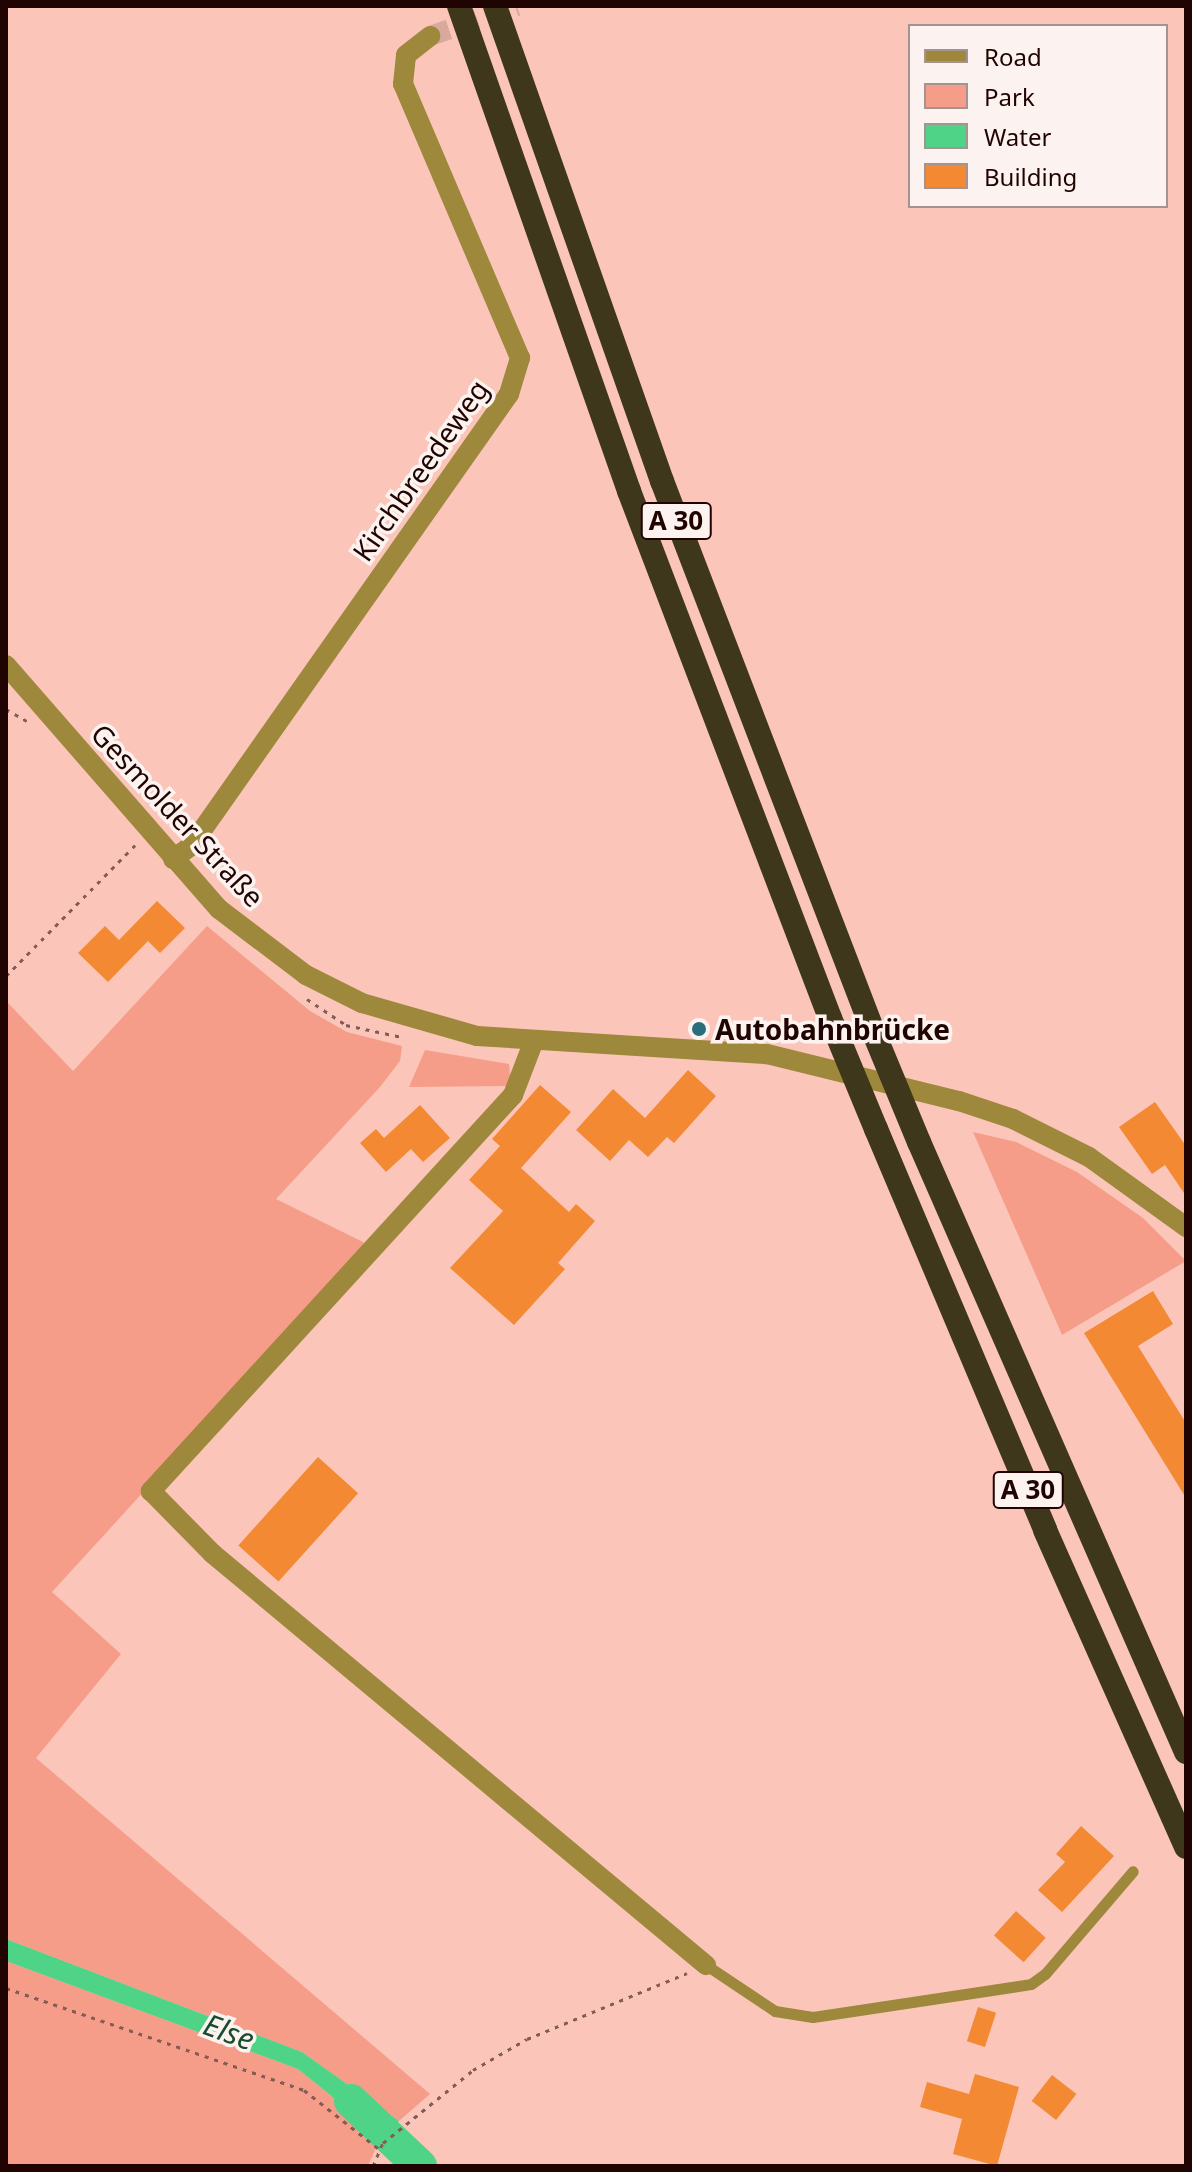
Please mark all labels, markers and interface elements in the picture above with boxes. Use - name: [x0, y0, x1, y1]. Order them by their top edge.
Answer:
- legend: [908, 24, 1168, 208]
- text: Road: [984, 40, 1042, 73]
- text: Park: [984, 80, 1035, 113]
- text: Water: [984, 120, 1051, 153]
- text: Building: [984, 160, 1077, 193]
- street label: Kirchbreedeweg: [345, 373, 495, 567]
- road number: A 30: [640, 499, 712, 543]
- street label: Gesmolder Straße: [85, 717, 271, 913]
- place label: Autobahnbrücke: [715, 1012, 950, 1046]
- marker: Autobahnbrücke: [690, 1020, 708, 1038]
- road number: A 30: [992, 1468, 1064, 1512]
- water label: Else: [199, 2006, 259, 2058]

